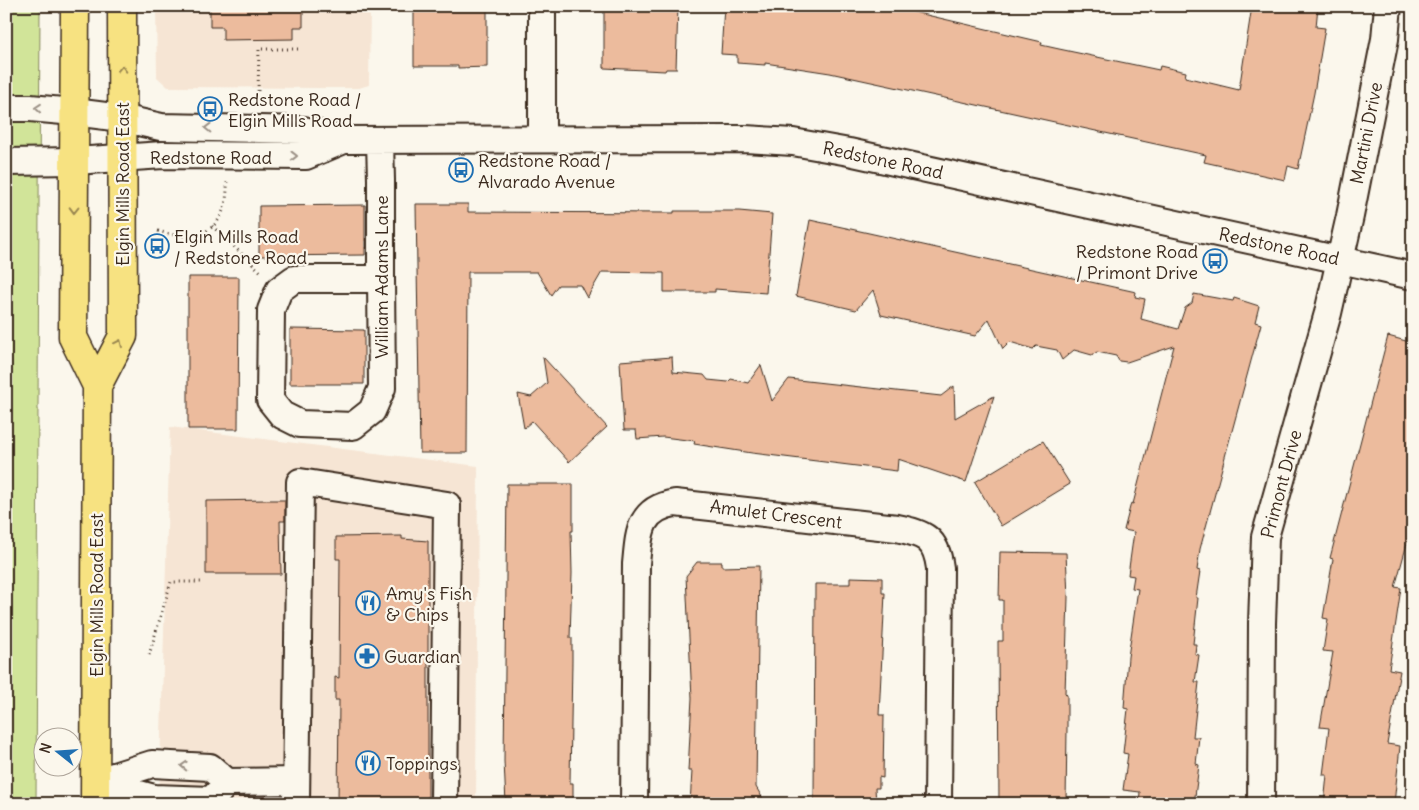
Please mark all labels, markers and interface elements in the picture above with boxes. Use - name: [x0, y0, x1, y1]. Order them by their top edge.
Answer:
- one-way arrow: [117, 65, 127, 73]
- street label: Martini Drive: [1345, 80, 1387, 186]
- place label: Redstone Road / Elgin Mills Road: [228, 88, 361, 132]
- bus stop icon: Redstone Road / Elgin Mills Road: [197, 96, 223, 122]
- street label: Elgin Mills Road East: [111, 102, 134, 266]
- one-way arrow: [33, 103, 41, 114]
- one-way arrow: [204, 123, 212, 133]
- street label: Redstone Road: [821, 136, 946, 184]
- street label: Redstone Road: [150, 146, 273, 169]
- place label: Redstone Road / Alvarado Avenue: [478, 149, 615, 193]
- one-way arrow: [290, 151, 298, 161]
- bus stop icon: Redstone Road / Alvarado Avenue: [448, 157, 474, 183]
- street label: William Adams Lane: [370, 195, 393, 359]
- one-way arrow: [69, 206, 79, 214]
- street label: Redstone Road: [1217, 222, 1342, 270]
- place label: Elgin Mills Road / Redstone Road: [174, 225, 308, 269]
- bus stop icon: Elgin Mills Road / Redstone Road: [144, 233, 170, 259]
- place label: Redstone Road / Primont Drive: [1076, 240, 1198, 284]
- bus stop icon: Redstone Road / Primont Drive: [1202, 248, 1228, 274]
- one-way arrow: [113, 339, 123, 348]
- street label: Primont Drive: [1255, 427, 1307, 541]
- street label: Amulet Crescent: [709, 494, 843, 534]
- street label: Elgin Mills Road East: [85, 513, 108, 677]
- place label: Amy's Fish & Chips: [386, 582, 472, 626]
- restaurant icon: Amy's Fish & Chips: [355, 590, 381, 616]
- pharmacy icon: Guardian: [354, 643, 380, 669]
- place label: Guardian: [384, 645, 460, 668]
- north arrow: [32, 728, 82, 778]
- text: N: [36, 741, 56, 755]
- restaurant icon: Toppings: [355, 750, 381, 776]
- place label: Toppings: [386, 752, 458, 775]
- one-way arrow: [180, 760, 188, 771]

